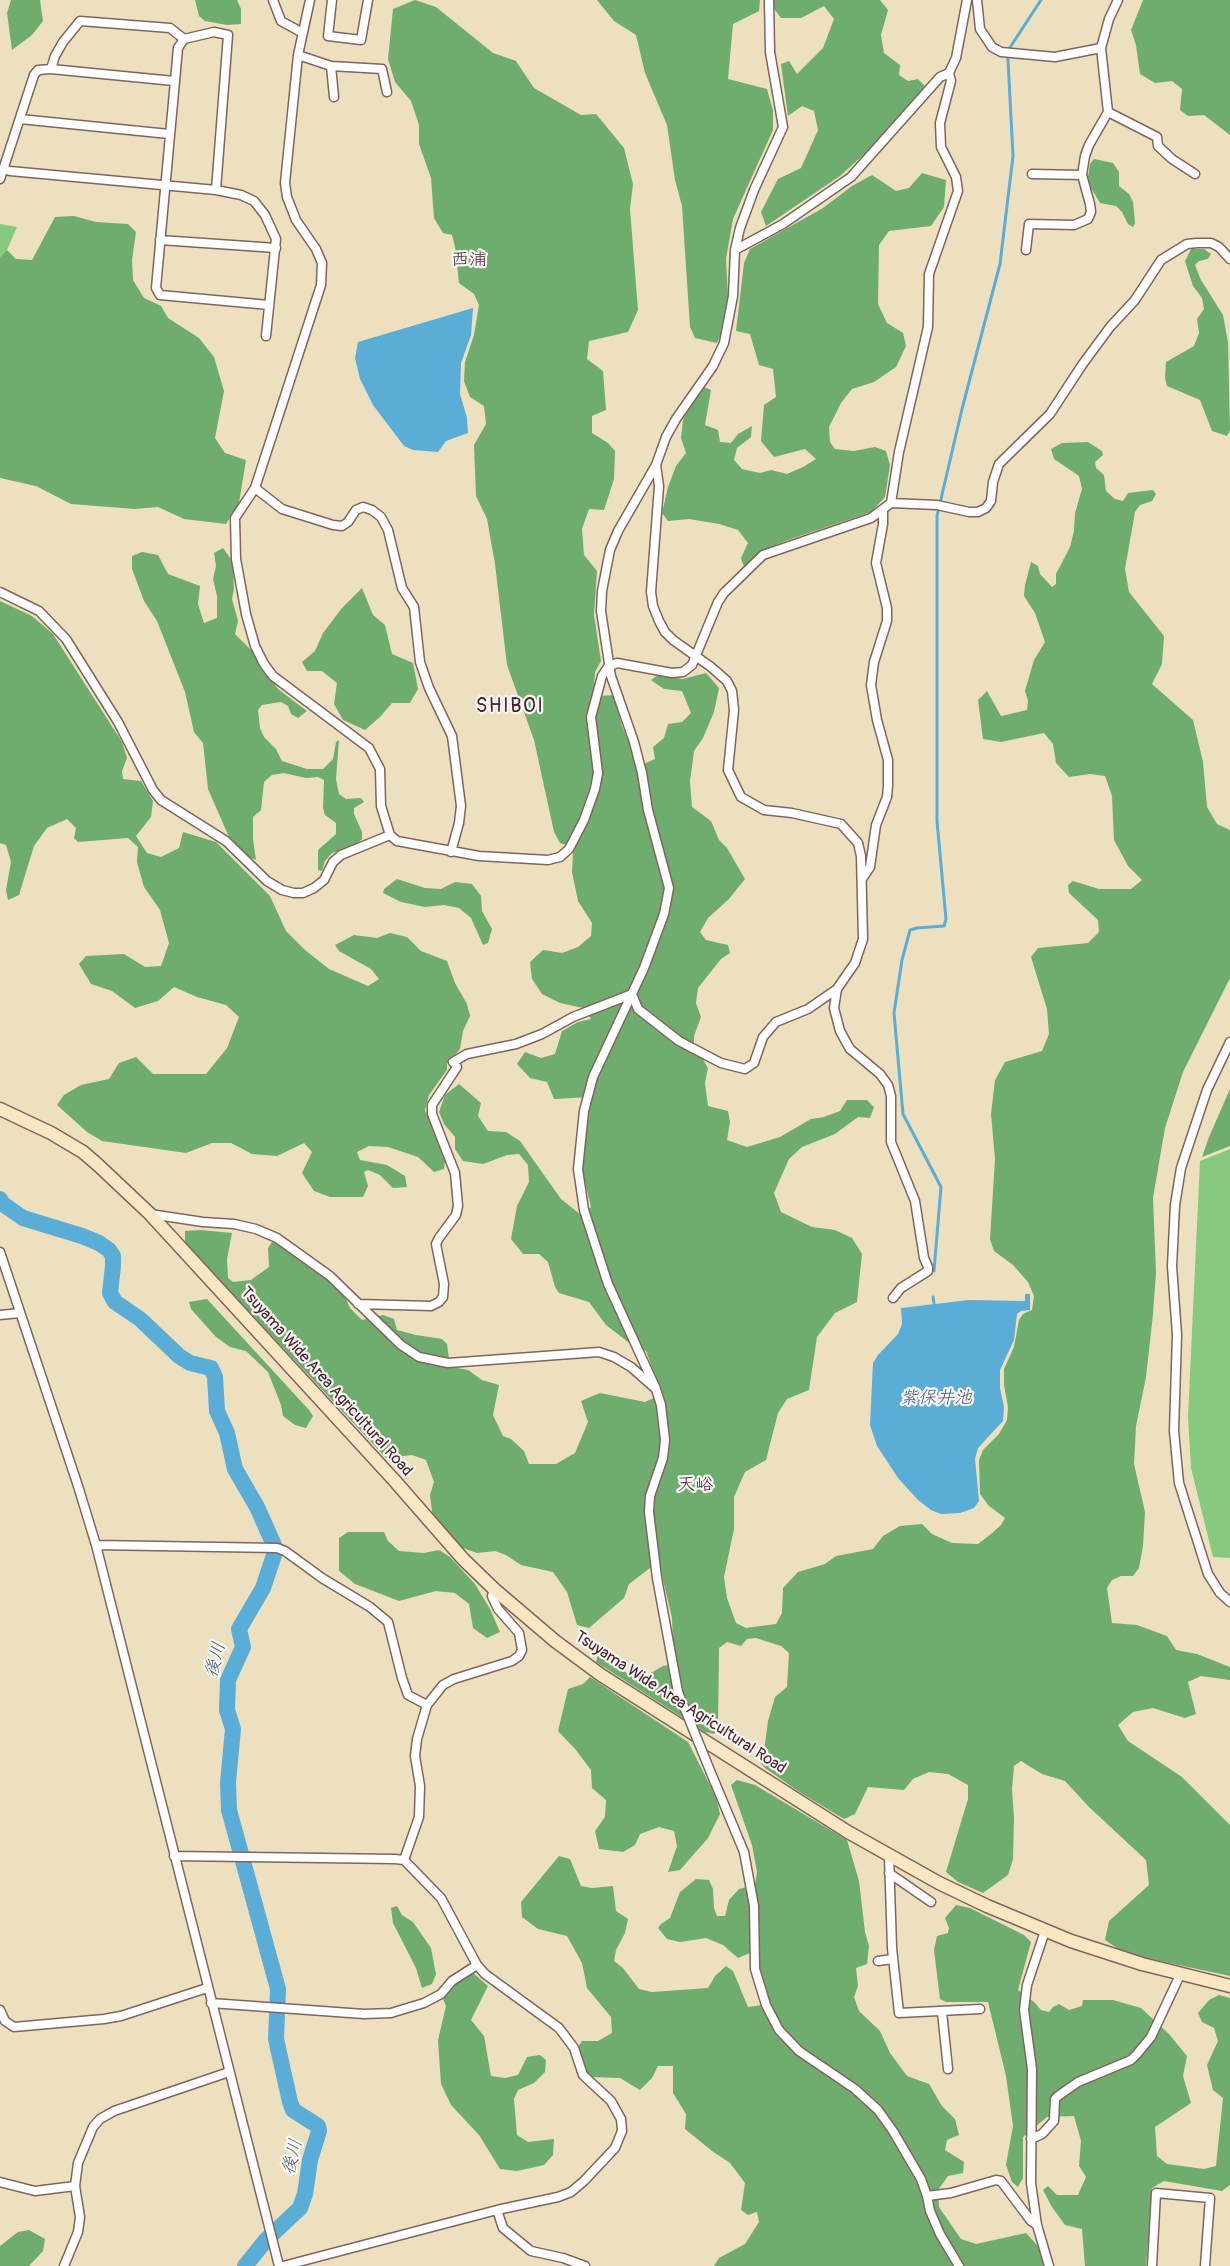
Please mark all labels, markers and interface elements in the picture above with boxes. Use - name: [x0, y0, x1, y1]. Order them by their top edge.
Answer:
- district label: 西浦: [451, 249, 487, 271]
- district label: SHIBOI: [476, 695, 544, 719]
- street label: Tsuyama Wide Area Agricultural Road: [236, 1283, 416, 1481]
- water label: 紫保井池: [900, 1387, 972, 1409]
- district label: 天峪: [677, 1474, 713, 1496]
- street label: Tsuyama Wide Area Agricultural Road: [571, 1627, 789, 1779]
- water label: 後川: [201, 1640, 231, 1680]
- water label: 後川: [278, 2137, 308, 2177]

